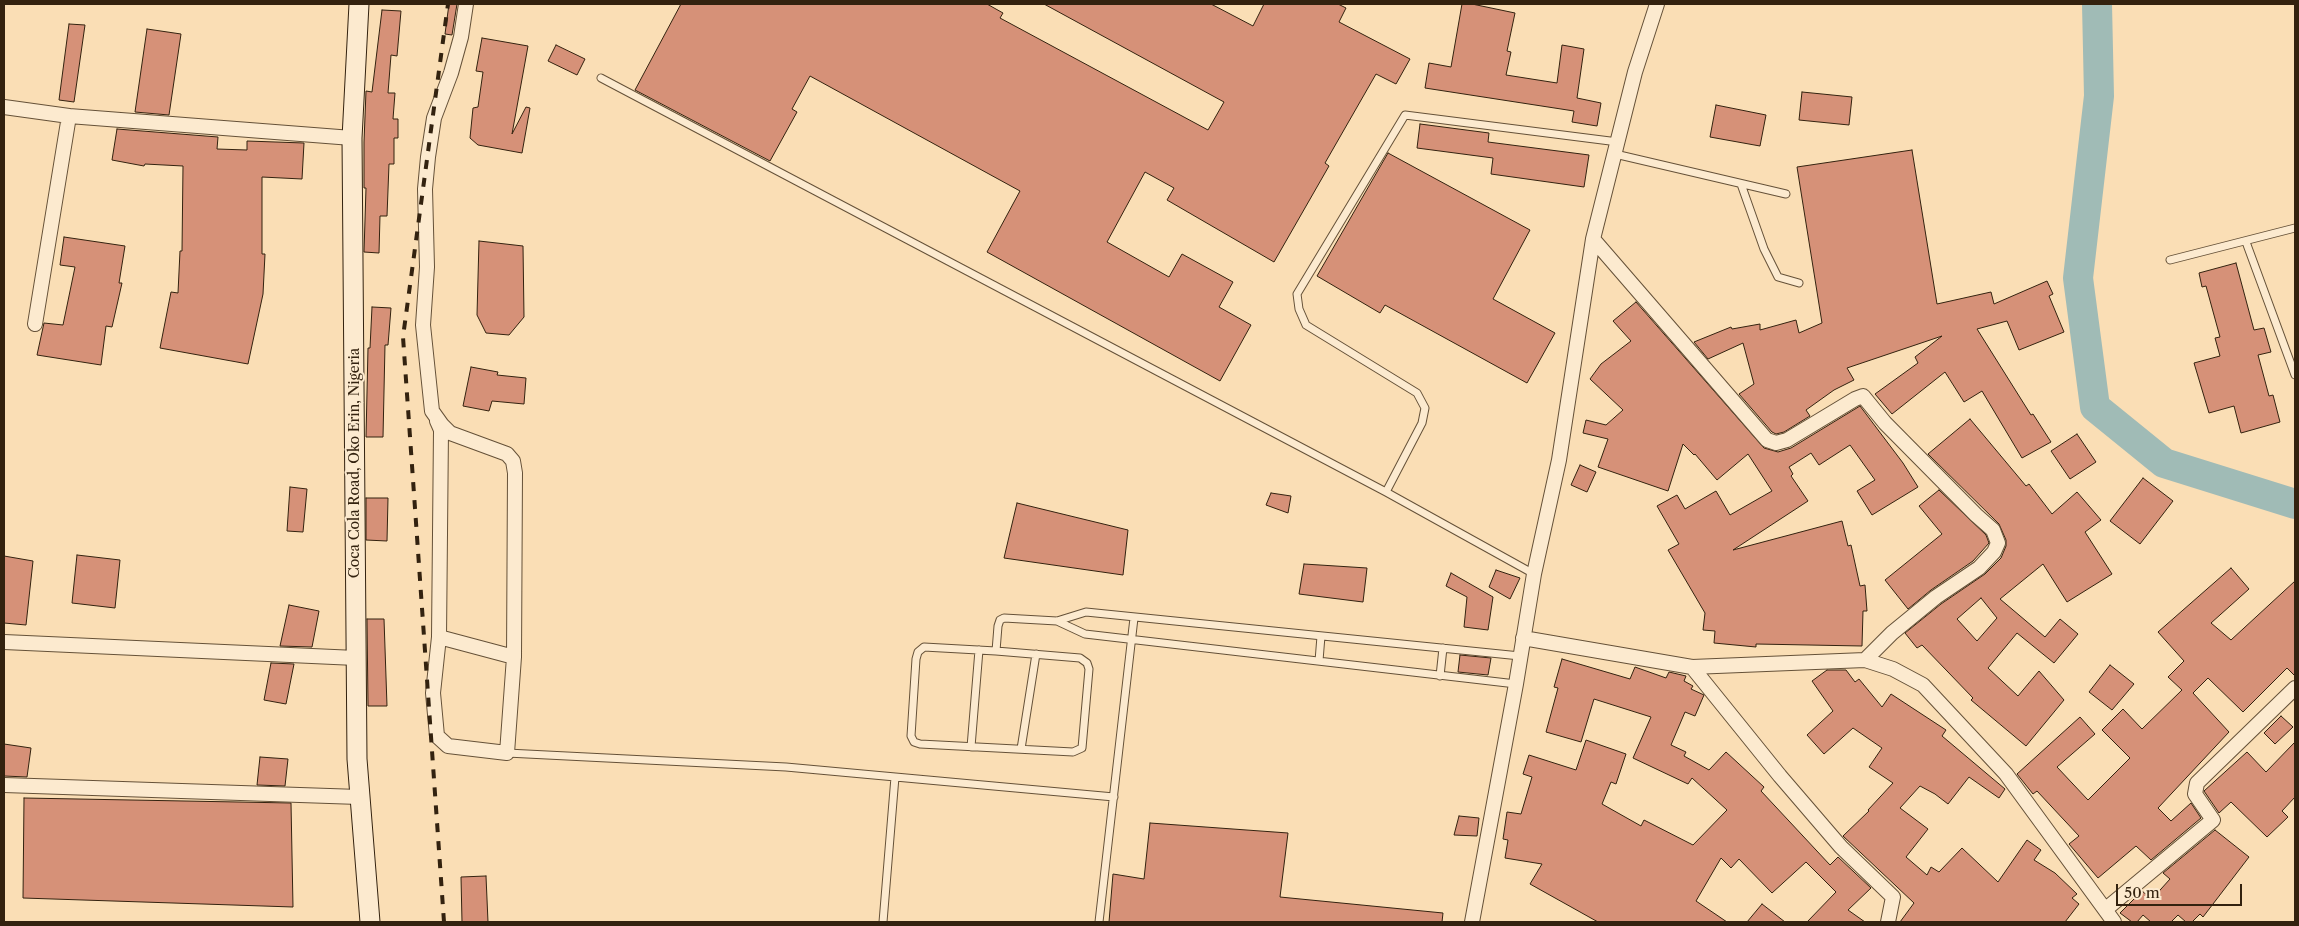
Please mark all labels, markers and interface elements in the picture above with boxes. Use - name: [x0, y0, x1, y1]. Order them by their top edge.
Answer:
- street label: Coca Cola Road, Oko Erin, Nigeria: [347, 348, 363, 578]
- scale bar: [2119, 874, 2245, 906]
- text: 50 m: [2124, 883, 2160, 902]

